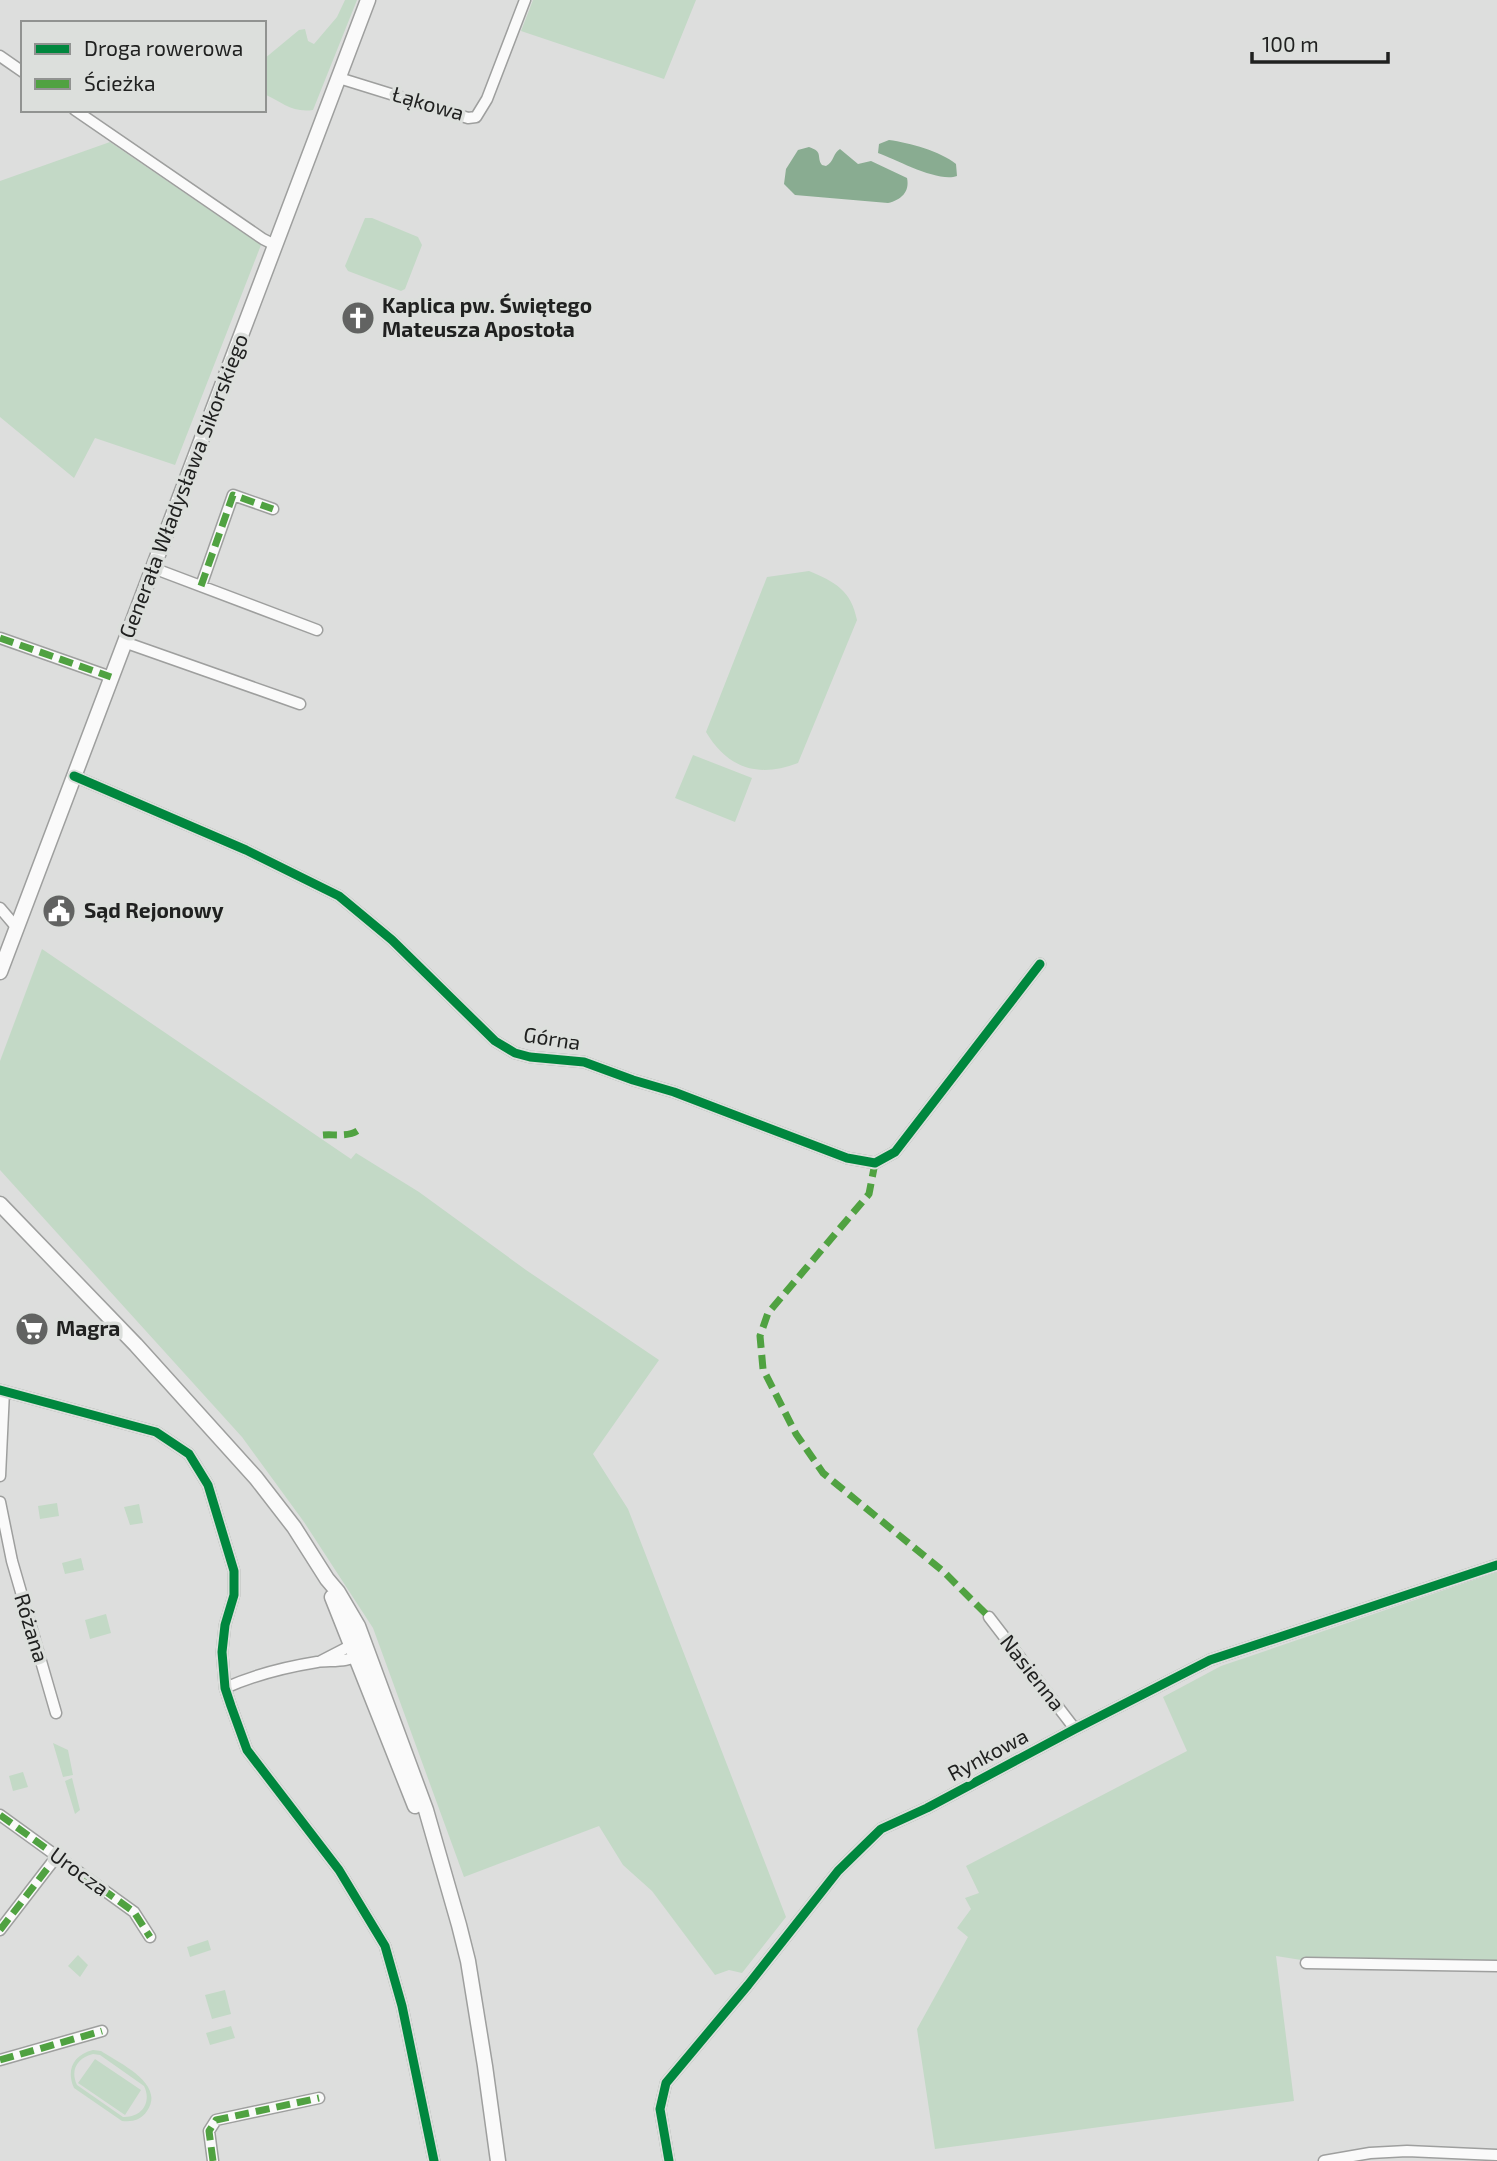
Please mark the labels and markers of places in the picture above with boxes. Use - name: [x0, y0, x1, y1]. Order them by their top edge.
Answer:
- place label: Kaplica pw. Świętego Mateusza Apostoła: [382, 292, 592, 341]
- church icon: Kaplica pw. Świętego Mateusza Apostoła: [339, 299, 377, 337]
- public building icon: Sąd Rejonowy: [40, 892, 78, 930]
- place label: Sąd Rejonowy: [84, 897, 224, 923]
- supermarket icon: Magra: [13, 1310, 51, 1348]
- place label: Magra: [56, 1315, 120, 1340]

